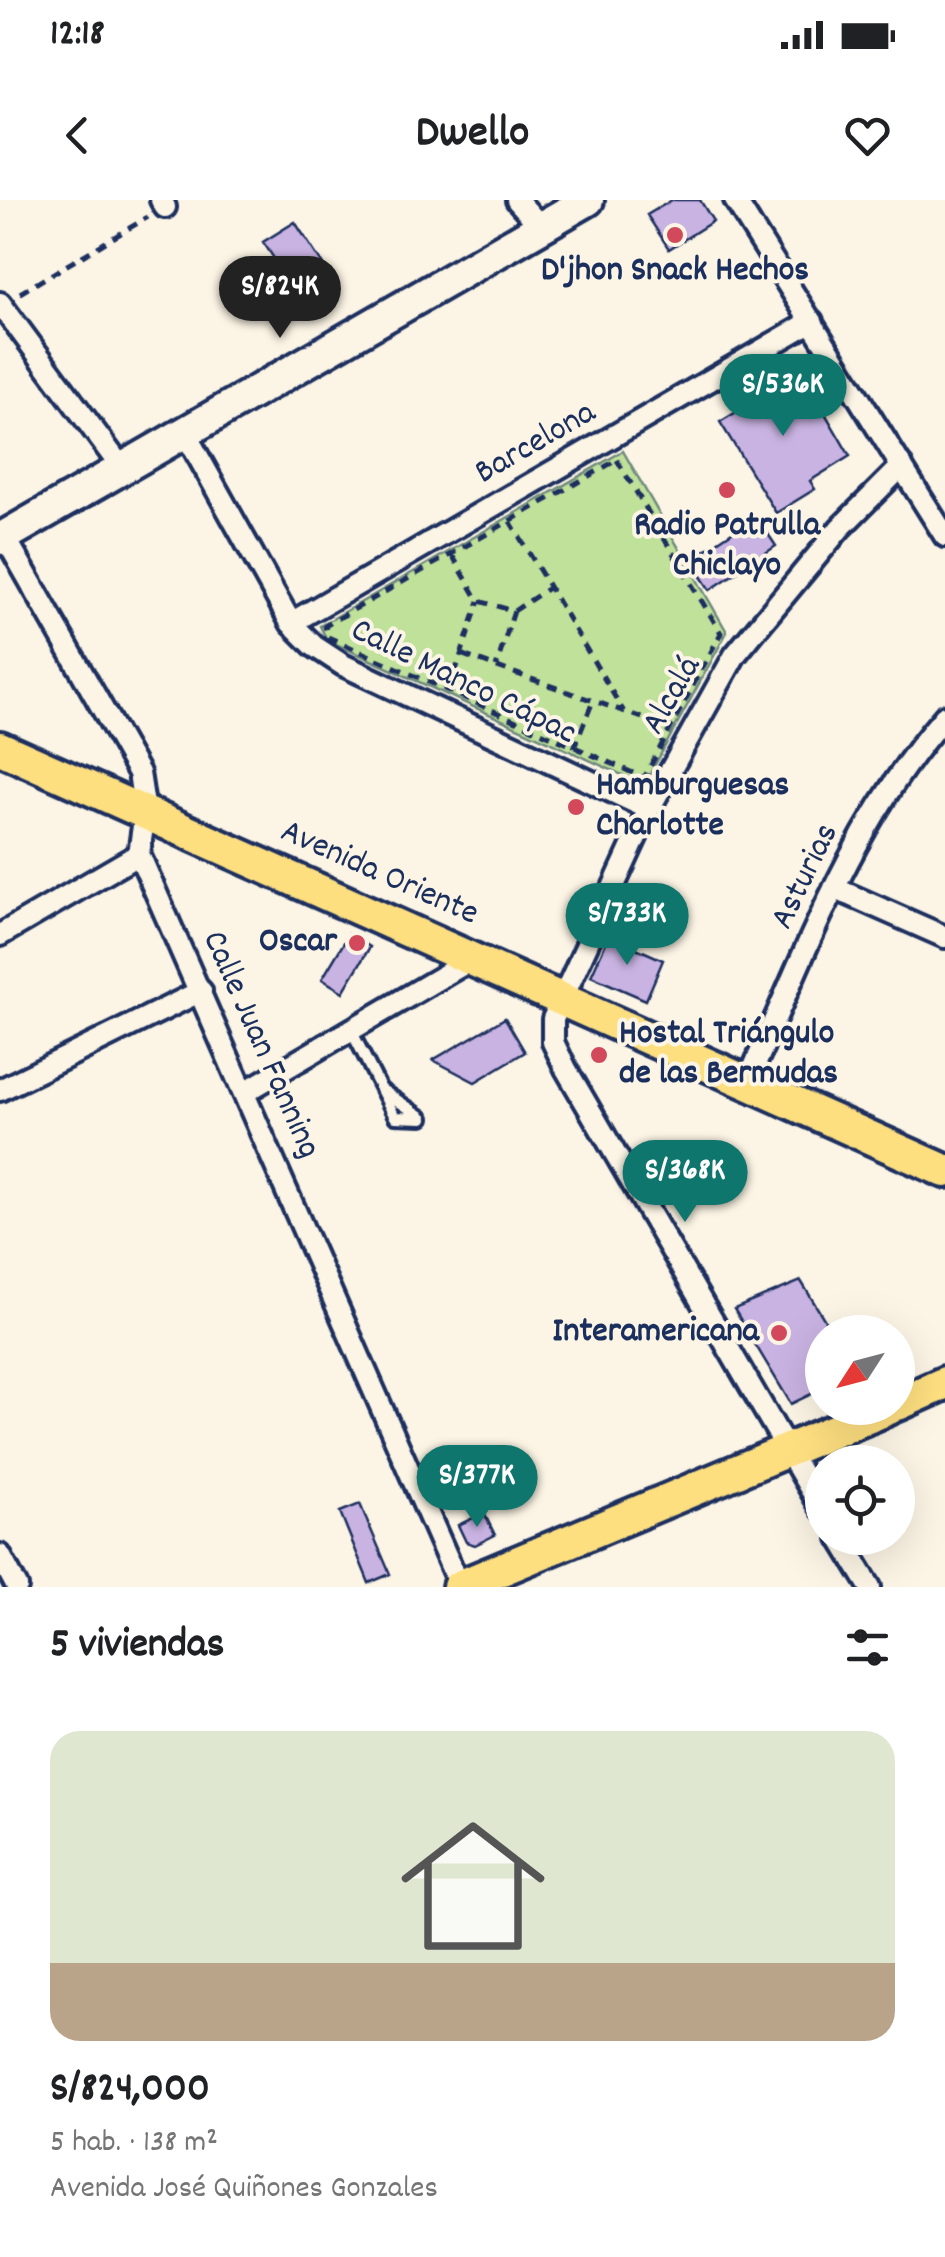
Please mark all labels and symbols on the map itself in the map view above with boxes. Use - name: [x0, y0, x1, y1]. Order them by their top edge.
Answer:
- marker: D'jhon Snack Hechos: [664, 224, 686, 246]
- place label: D'jhon Snack Hechos: [541, 247, 809, 297]
- pin: S/824K: [199, 256, 361, 341]
- pin: S/536K: [702, 354, 864, 439]
- street label: Barcelona: [466, 389, 606, 499]
- marker: Radio Patrulla Chiclayo: [716, 479, 738, 501]
- place label: Radio Patrulla Chiclayo: [634, 502, 822, 592]
- street label: Calle Manco Cápac: [342, 607, 584, 759]
- street label: Alcalá: [630, 647, 716, 745]
- place label: Hamburguesas Charlotte: [596, 762, 789, 852]
- marker: Hamburguesas Charlotte: [565, 796, 587, 818]
- street label: Avenida Oriente: [272, 808, 486, 940]
- street label: Asturias: [759, 816, 853, 938]
- pin: S/733K: [546, 883, 708, 968]
- place label: Oscar: [259, 918, 338, 968]
- street label: Calle Juan Fanning: [187, 923, 333, 1167]
- marker: Oscar: [346, 932, 368, 954]
- place label: Hostal Triángulo de las Bermudas: [619, 1010, 838, 1100]
- marker: Hostal Triángulo de las Bermudas: [588, 1044, 610, 1066]
- pin: S/368K: [604, 1140, 766, 1225]
- place label: Interamericana: [552, 1308, 761, 1358]
- north arrow: [805, 1315, 915, 1425]
- marker: Interamericana: [768, 1322, 790, 1344]
- pin: S/377K: [396, 1445, 558, 1530]

